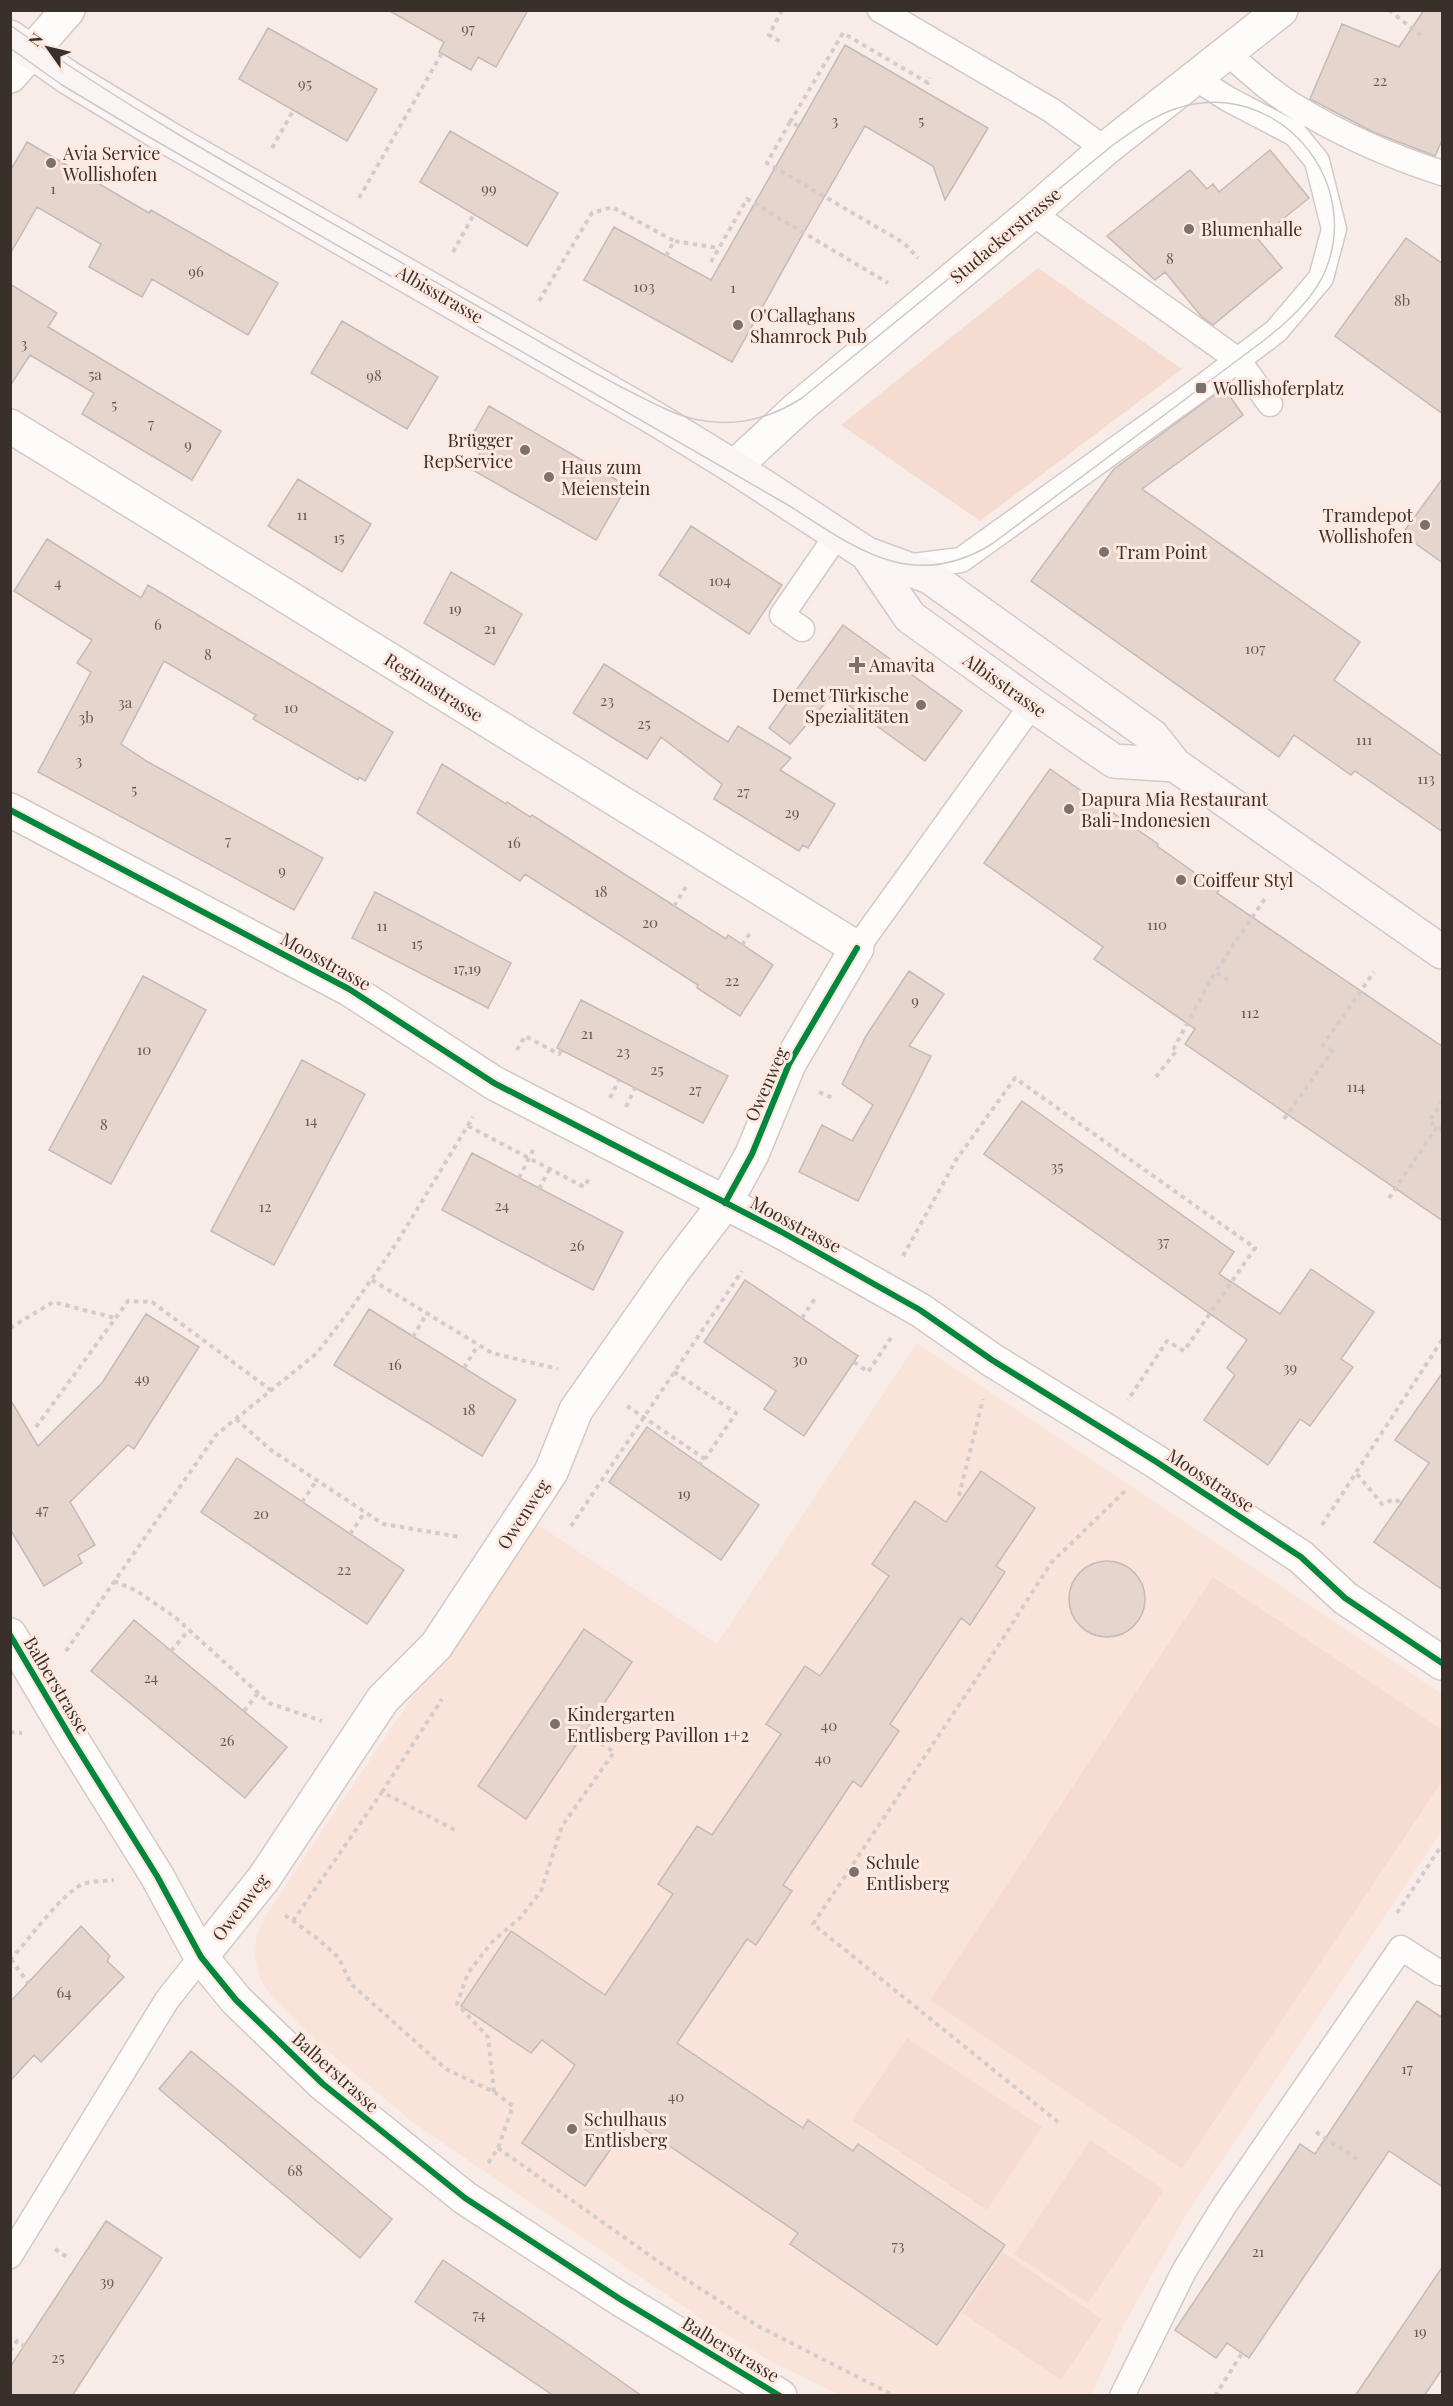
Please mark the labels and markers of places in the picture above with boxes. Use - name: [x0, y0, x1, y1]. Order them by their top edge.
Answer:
- place label: Avia Service Wollishofen: [62, 141, 160, 186]
- marker: Avia Service Wollishofen: [44, 156, 58, 170]
- place label: Blumenhalle: [1201, 217, 1302, 241]
- marker: Blumenhalle: [1182, 222, 1196, 236]
- place label: O'Callaghans Shamrock Pub: [750, 303, 867, 348]
- marker: O'Callaghans Shamrock Pub: [731, 318, 745, 332]
- place label: Wollishoferplatz: [1212, 376, 1344, 400]
- marker: Wollishoferplatz: [1194, 381, 1208, 395]
- place label: Brügger RepService: [423, 428, 513, 473]
- marker: Brügger RepService: [518, 443, 532, 457]
- place label: Haus zum Meienstein: [561, 455, 650, 500]
- marker: Haus zum Meienstein: [542, 470, 556, 484]
- place label: Tramdepot Wollishofen: [1318, 503, 1414, 548]
- marker: Tramdepot Wollishofen: [1418, 518, 1432, 532]
- place label: Tram Point: [1116, 540, 1208, 564]
- marker: Tram Point: [1097, 545, 1111, 559]
- place label: Amavita: [868, 653, 935, 677]
- marker: Amavita: [850, 658, 864, 672]
- place label: Demet Türkische Spezialitäten: [772, 683, 909, 728]
- marker: Demet Türkische Spezialitäten: [914, 698, 928, 712]
- place label: Dapura Mia Restaurant Bali-Indonesien: [1081, 787, 1269, 832]
- marker: Dapura Mia Restaurant Bali-Indonesien: [1062, 802, 1076, 816]
- place label: Coiffeur Styl: [1193, 868, 1294, 892]
- marker: Coiffeur Styl: [1174, 873, 1188, 887]
- place label: Kindergarten Entlisberg Pavillon 1+2: [567, 1702, 749, 1747]
- marker: Kindergarten Entlisberg Pavillon 1+2: [548, 1717, 562, 1731]
- place label: Schule Entlisberg: [866, 1850, 950, 1895]
- marker: Schule Entlisberg: [847, 1865, 861, 1879]
- place label: Schulhaus Entlisberg: [584, 2107, 668, 2152]
- marker: Schulhaus Entlisberg: [565, 2122, 579, 2136]

